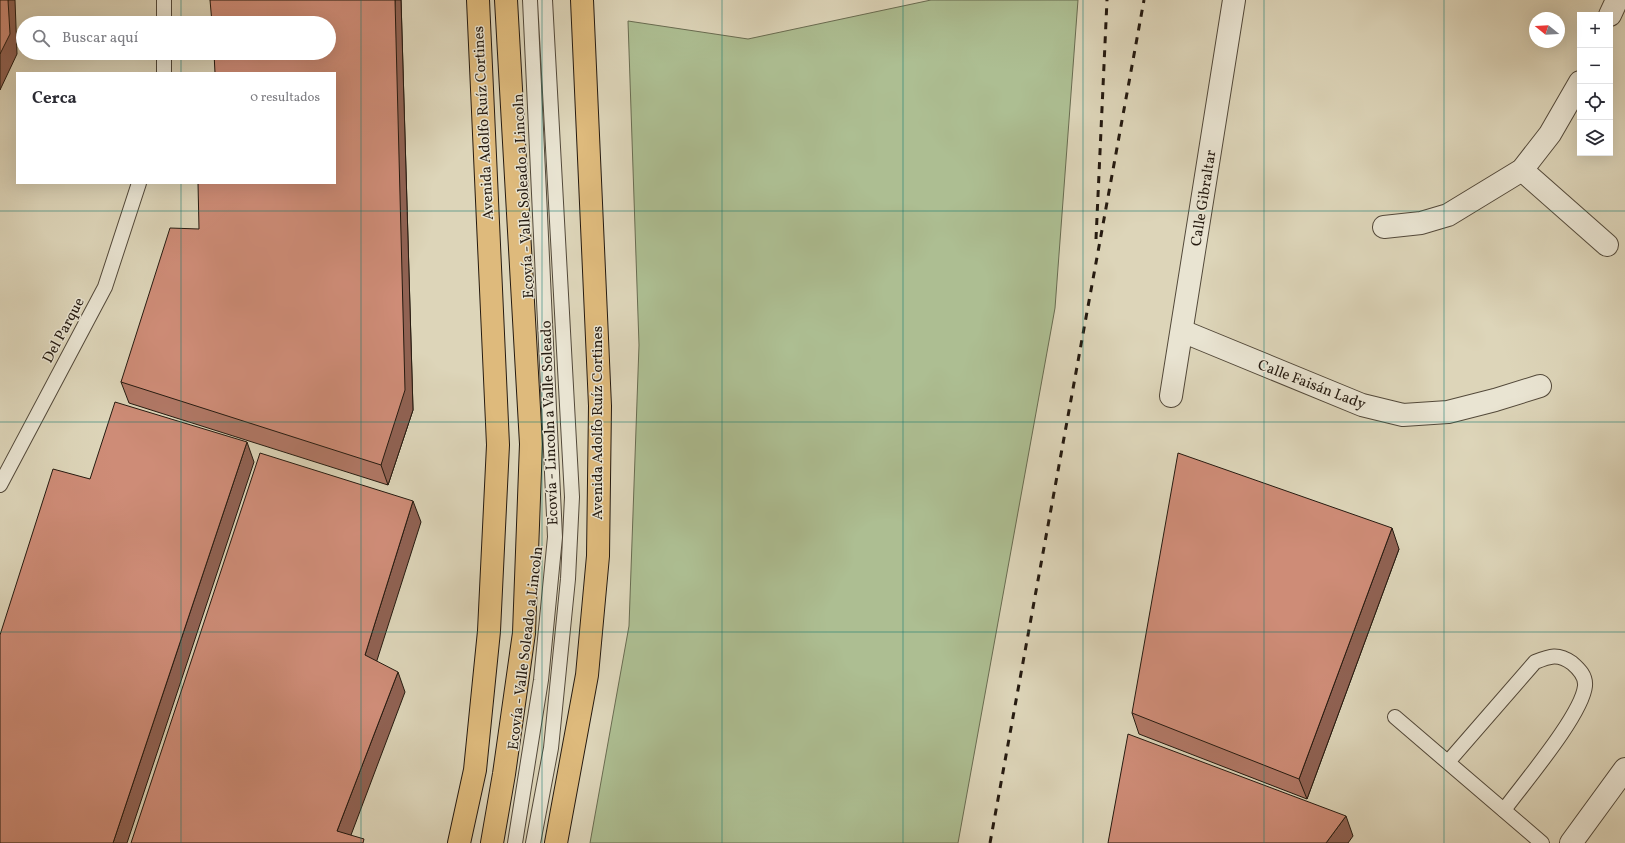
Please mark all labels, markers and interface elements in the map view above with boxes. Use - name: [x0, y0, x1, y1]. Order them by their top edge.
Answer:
- north arrow: [1529, 12, 1565, 48]
- map controls: [1577, 12, 1613, 156]
- button: +: [1577, 12, 1613, 48]
- search box: [16, 16, 336, 60]
- street label: Avenida Adolfo Ruíz Cortines: [469, 25, 500, 220]
- icon: search: [30, 27, 52, 49]
- text: Buscar aquí: [62, 28, 138, 49]
- button: −: [1577, 48, 1613, 84]
- button: locate: [1577, 84, 1613, 120]
- text: Cerca: [32, 87, 77, 110]
- text: 0 resultados: [250, 89, 320, 107]
- street label: Ecovía - Valle Soleado a Lincoln: [509, 93, 540, 299]
- button: layers: [1577, 120, 1613, 156]
- street label: Calle Gibraltar: [1187, 149, 1222, 248]
- street label: Del Parque: [38, 294, 90, 367]
- street label: Ecovía - Lincoln a Valle Soleado: [536, 320, 565, 526]
- street label: Avenida Adolfo Ruíz Cortines: [588, 326, 609, 520]
- street label: Calle Faisán Lady: [1254, 355, 1369, 416]
- street label: Ecovía - Valle Soleado a Lincoln: [504, 545, 549, 751]

